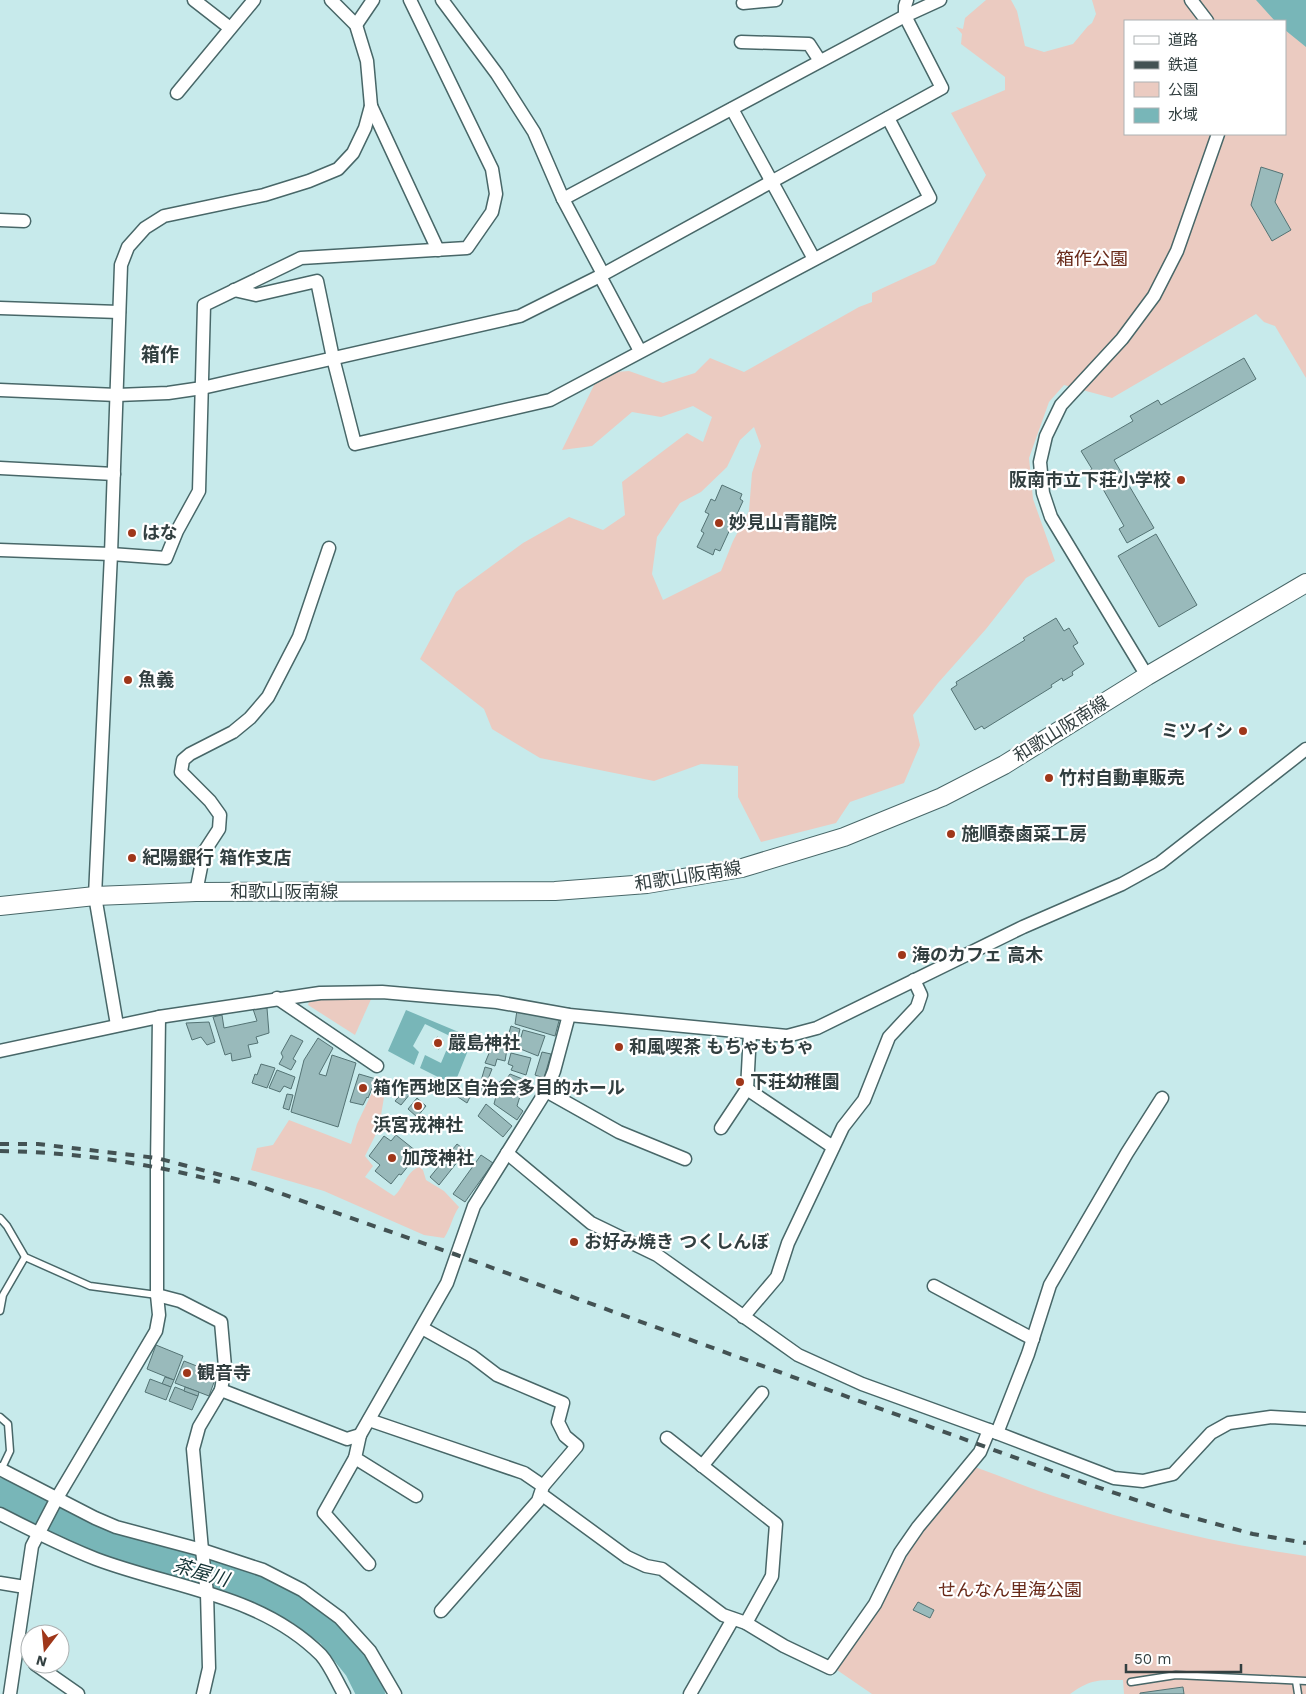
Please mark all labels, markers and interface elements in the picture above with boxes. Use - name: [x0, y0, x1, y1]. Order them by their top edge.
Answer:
- legend: [1124, 20, 1286, 135]
- text: 道路: [1168, 31, 1198, 49]
- text: 鉄道: [1168, 56, 1198, 74]
- text: 公園: [1168, 81, 1198, 99]
- text: 水域: [1168, 106, 1198, 124]
- park label: 箱作公園: [1056, 248, 1128, 269]
- district label: 箱作: [141, 343, 179, 366]
- place label: 阪南市立下荘小学校: [1009, 469, 1171, 490]
- marker: 阪南市立下荘小学校: [1175, 474, 1187, 486]
- place label: 妙見山青龍院: [729, 512, 837, 533]
- marker: 妙見山青龍院: [713, 517, 725, 529]
- place label: はな: [142, 522, 178, 543]
- marker: はな: [126, 527, 138, 539]
- place label: 魚義: [138, 669, 174, 690]
- marker: 魚義: [122, 674, 134, 686]
- street label: 和歌山阪南線: [1009, 691, 1112, 766]
- place label: ミツイシ: [1161, 720, 1233, 741]
- marker: ミツイシ: [1237, 725, 1249, 737]
- place label: 竹村自動車販売: [1059, 767, 1185, 788]
- marker: 竹村自動車販売: [1043, 772, 1055, 784]
- place label: 施順泰鹵菜工房: [961, 823, 1087, 844]
- marker: 施順泰鹵菜工房: [945, 828, 957, 840]
- place label: 紀陽銀行 箱作支店: [142, 847, 291, 868]
- marker: 紀陽銀行 箱作支店: [126, 852, 138, 864]
- street label: 和歌山阪南線: [633, 857, 743, 894]
- street label: 和歌山阪南線: [230, 881, 338, 902]
- place label: 海のカフェ 高木: [912, 944, 1043, 965]
- marker: 海のカフェ 高木: [896, 949, 908, 961]
- place label: 嚴島神社: [448, 1032, 520, 1053]
- place label: 和風喫茶 もちゃもちゃ: [629, 1036, 814, 1057]
- marker: 嚴島神社: [432, 1037, 444, 1049]
- marker: 和風喫茶 もちゃもちゃ: [613, 1041, 625, 1053]
- place label: 下荘幼稚園: [750, 1071, 840, 1092]
- marker: 下荘幼稚園: [734, 1076, 746, 1088]
- place label: 箱作西地区自治会多目的ホール: [373, 1077, 625, 1098]
- marker: 箱作西地区自治会多目的ホール: [357, 1082, 369, 1094]
- marker: 浜宮戎神社: [412, 1100, 424, 1112]
- place label: 浜宮戎神社: [373, 1114, 463, 1135]
- place label: 加茂神社: [402, 1147, 474, 1168]
- marker: 加茂神社: [386, 1152, 398, 1164]
- place label: お好み焼き つくしんぼ: [584, 1231, 769, 1252]
- marker: お好み焼き つくしんぼ: [568, 1236, 580, 1248]
- place label: 観音寺: [197, 1362, 251, 1383]
- marker: 観音寺: [181, 1367, 193, 1379]
- water label: 茶屋川: [170, 1554, 233, 1592]
- park label: せんなん里海公園: [938, 1579, 1082, 1600]
- north arrow: [20, 1624, 70, 1674]
- scale bar: [1126, 1642, 1241, 1674]
- text: 50 m: [1134, 1650, 1171, 1668]
- text: N: [34, 1652, 49, 1671]

